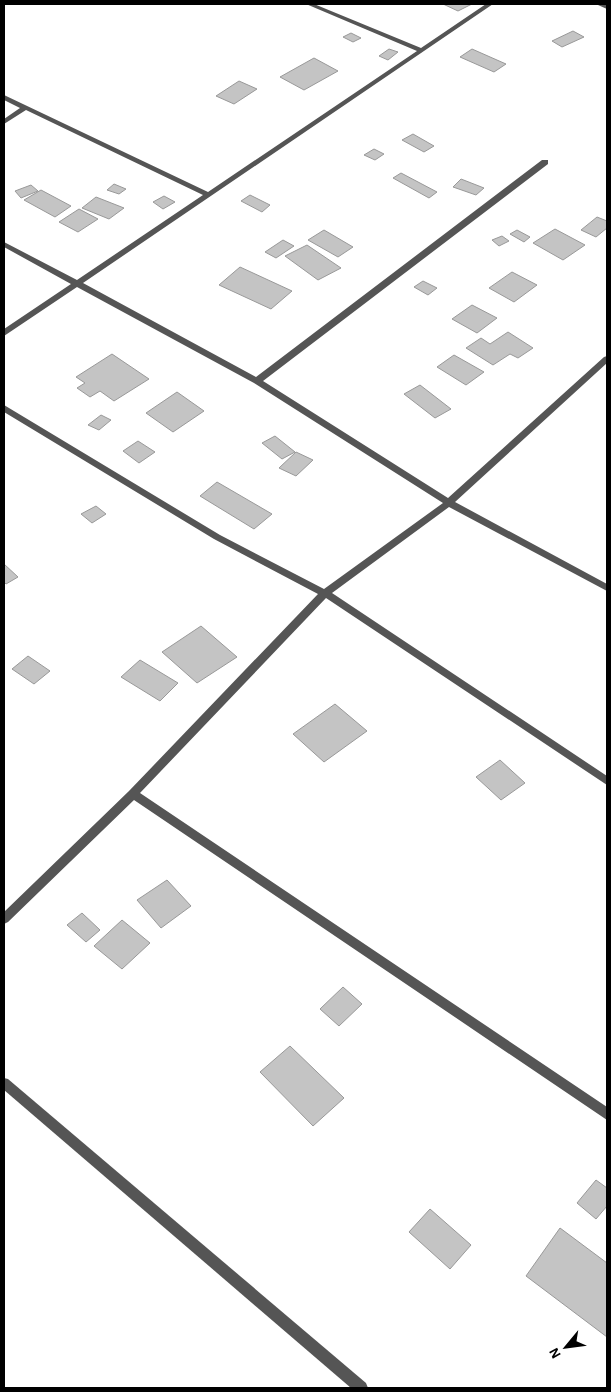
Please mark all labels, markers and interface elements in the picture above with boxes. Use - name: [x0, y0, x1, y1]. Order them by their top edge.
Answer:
- north arrow: [541, 1322, 591, 1372]
- text: N: [547, 1345, 564, 1360]

